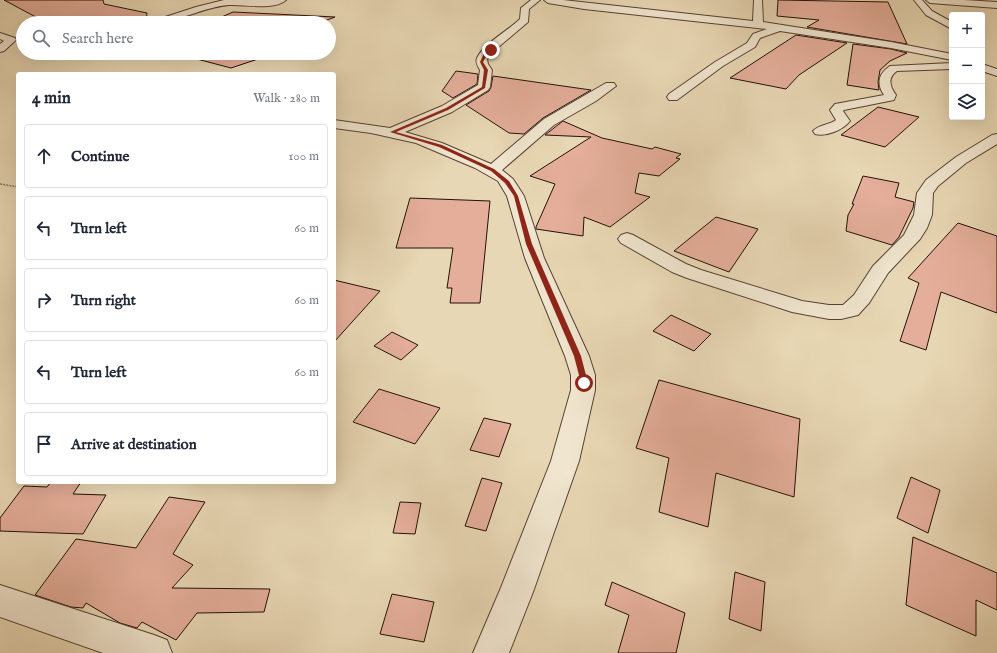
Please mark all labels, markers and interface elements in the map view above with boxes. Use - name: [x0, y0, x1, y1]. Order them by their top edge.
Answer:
- map controls: [949, 12, 985, 120]
- button: +: [949, 12, 985, 48]
- search box: [16, 16, 336, 60]
- icon: search: [30, 27, 52, 49]
- text: Search here: [62, 29, 133, 48]
- route end: [482, 41, 500, 59]
- button: −: [949, 48, 985, 84]
- button: layers: [949, 84, 985, 120]
- text: 4 min: [32, 88, 71, 109]
- text: Walk · 280 m: [253, 90, 320, 107]
- icon: ahead: [33, 145, 55, 167]
- text: Continue: [71, 147, 129, 166]
- text: 100 m: [289, 148, 319, 165]
- icon: left: [33, 217, 55, 239]
- text: Turn left: [71, 219, 127, 238]
- text: 60 m: [294, 220, 319, 237]
- icon: right: [33, 289, 55, 311]
- text: Turn right: [71, 291, 136, 310]
- text: 60 m: [294, 292, 319, 309]
- icon: left: [33, 361, 55, 383]
- text: Turn left: [71, 363, 127, 382]
- text: 60 m: [294, 364, 319, 381]
- route start: [575, 374, 593, 392]
- icon: arrive: [33, 433, 55, 455]
- text: Arrive at destination: [71, 435, 197, 454]

